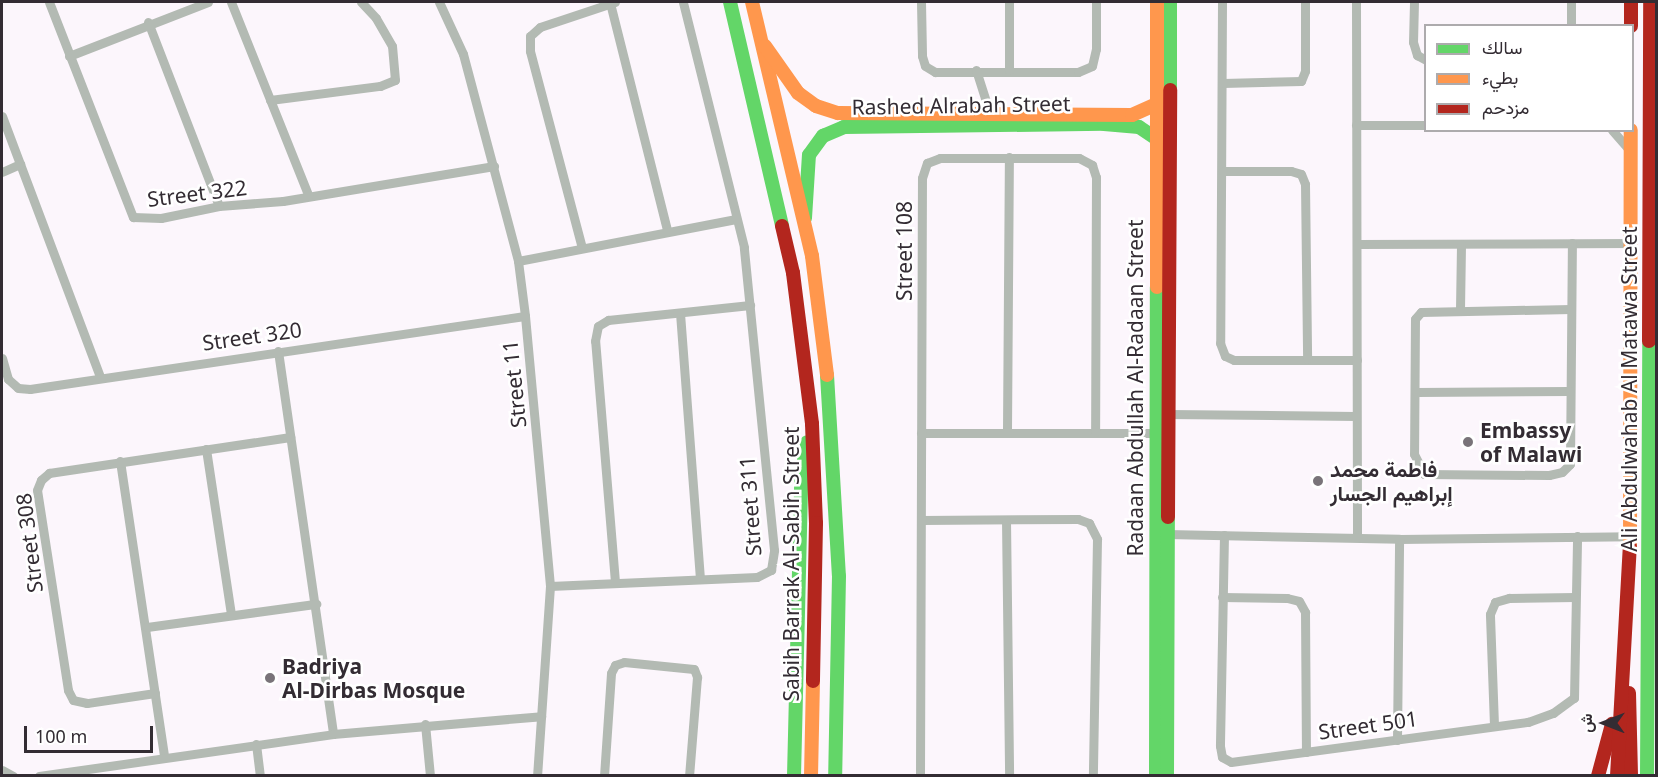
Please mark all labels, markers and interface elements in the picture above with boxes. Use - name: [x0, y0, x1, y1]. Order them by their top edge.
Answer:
- legend: [1424, 24, 1634, 132]
- text: سالك: [1482, 35, 1522, 59]
- text: بطيء: [1482, 65, 1518, 89]
- street label: Rashed Alrabah Street: [851, 90, 1071, 120]
- text: مزدحم: [1482, 95, 1529, 119]
- street label: Street 322: [146, 174, 248, 212]
- street label: Street 108: [891, 201, 917, 301]
- street label: Radaan Abdullah Al-Radaan Street: [1122, 219, 1148, 557]
- street label: Ali Abdulwahab Al Matawa Street: [1616, 226, 1642, 552]
- street label: Street 320: [201, 317, 303, 355]
- street label: Street 11: [497, 339, 531, 429]
- place label: Embassy of Malawi: [1480, 417, 1582, 467]
- street label: Sabih Barrak Al-Sabih Street: [778, 426, 804, 702]
- marker: Embassy of Malawi: [1461, 435, 1475, 449]
- street label: Street 311: [734, 455, 766, 557]
- place label: فاطمة محمد إبراهيم الجسار: [1330, 456, 1453, 506]
- marker: فاطمة محمد إبراهيم الجسار: [1311, 474, 1325, 488]
- street label: Street 308: [10, 492, 48, 594]
- place label: Badriya Al-Dirbas Mosque: [282, 653, 465, 703]
- marker: Badriya Al-Dirbas Mosque: [263, 671, 277, 685]
- north arrow: [1574, 693, 1634, 753]
- street label: Street 501: [1317, 706, 1419, 744]
- text: ش: [1575, 713, 1597, 733]
- scale bar: [27, 714, 156, 752]
- text: 100 m: [35, 724, 87, 748]

